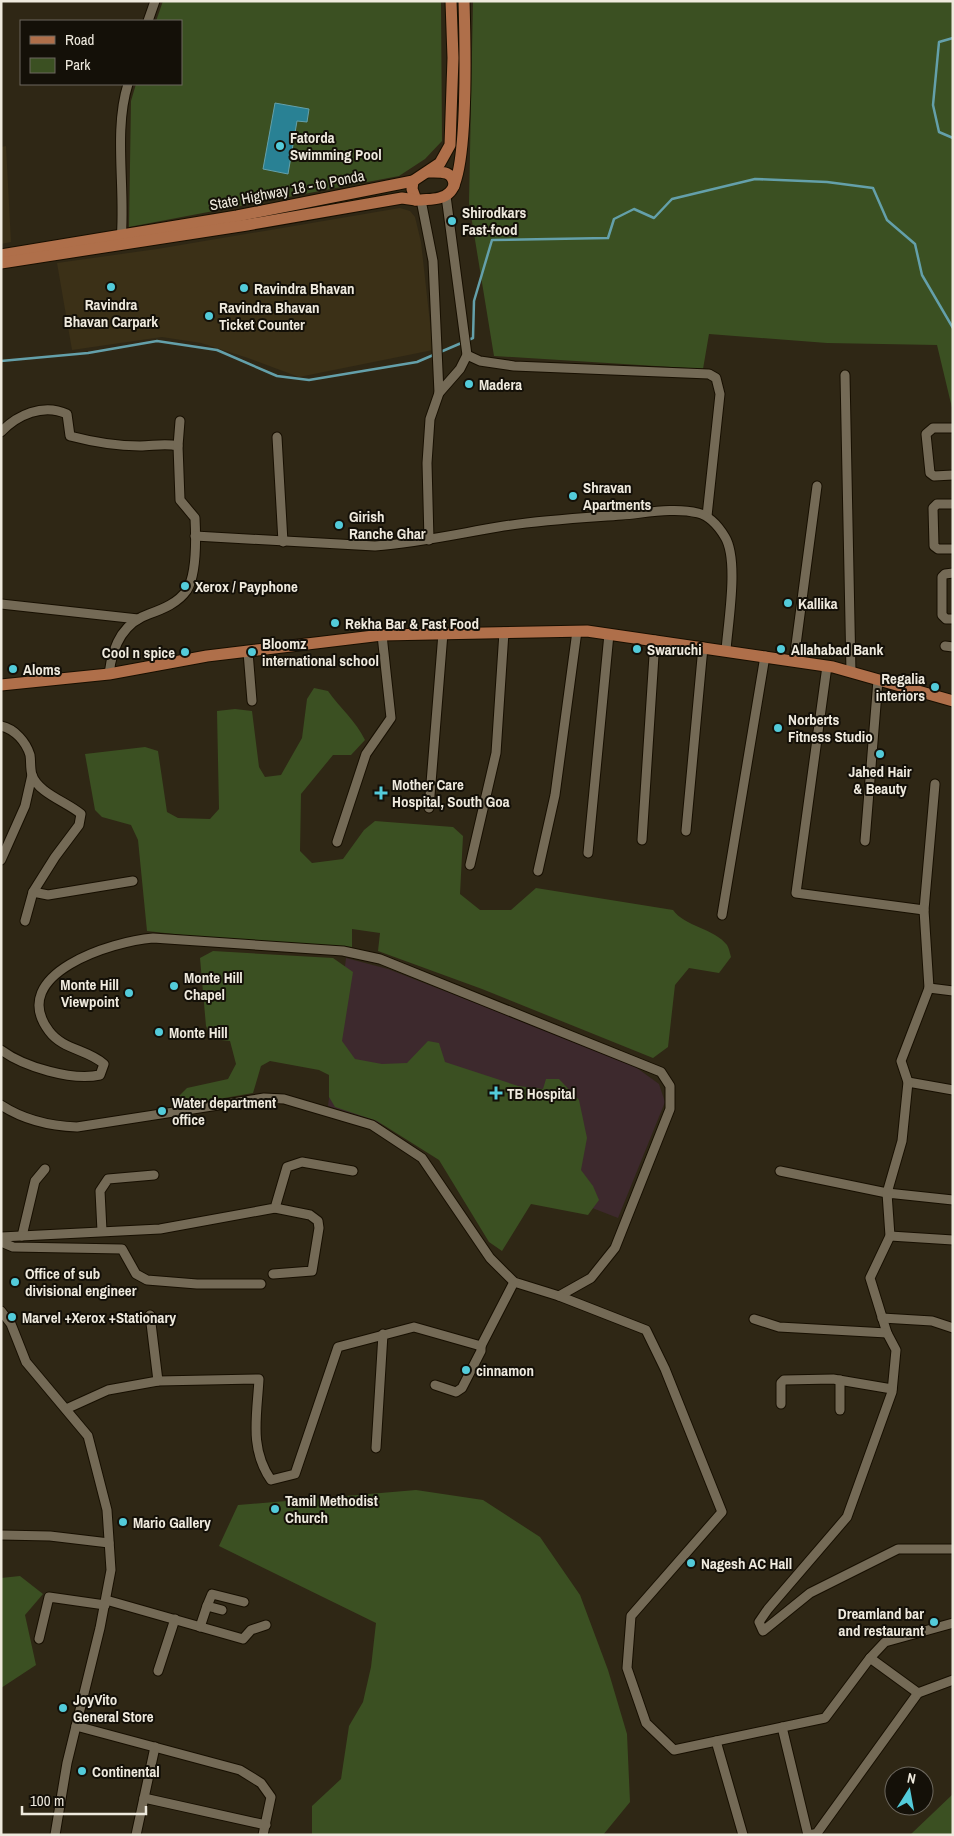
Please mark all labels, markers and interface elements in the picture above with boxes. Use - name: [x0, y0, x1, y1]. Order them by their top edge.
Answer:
- legend: [20, 20, 182, 85]
- text: Road: [65, 29, 94, 50]
- text: Park: [65, 54, 91, 75]
- place label: Fatorda Swimming Pool: [290, 127, 382, 165]
- marker: Fatorda Swimming Pool: [274, 140, 286, 152]
- street label: State Highway 18 - to Ponda: [208, 165, 366, 215]
- place label: Shirodkars Fast-food: [462, 202, 526, 240]
- marker: Shirodkars Fast-food: [446, 215, 458, 227]
- place label: Ravindra Bhavan: [254, 278, 355, 299]
- marker: Ravindra Bhavan Carpark: [105, 281, 117, 293]
- marker: Ravindra Bhavan: [238, 282, 250, 294]
- place label: Ravindra Bhavan Carpark: [64, 294, 158, 332]
- place label: Ravindra Bhavan Ticket Counter: [219, 297, 320, 335]
- marker: Ravindra Bhavan Ticket Counter: [203, 310, 215, 322]
- place label: Madera: [479, 374, 522, 395]
- marker: Madera: [463, 378, 475, 390]
- place label: Shravan Apartments: [583, 477, 652, 515]
- marker: Shravan Apartments: [567, 490, 579, 502]
- place label: Girish Ranche Ghar: [349, 506, 426, 544]
- marker: Girish Ranche Ghar: [333, 519, 345, 531]
- place label: Xerox / Payphone: [195, 576, 298, 597]
- marker: Xerox / Payphone: [179, 580, 191, 592]
- place label: Kallika: [798, 593, 838, 614]
- marker: Kallika: [782, 597, 794, 609]
- place label: Rekha Bar & Fast Food: [345, 613, 479, 634]
- marker: Rekha Bar & Fast Food: [329, 617, 341, 629]
- place label: Bloomz international school: [262, 633, 379, 671]
- place label: Swaruchi: [647, 639, 702, 660]
- place label: Allahabad Bank: [791, 639, 883, 660]
- place label: Cool n spice: [102, 642, 175, 663]
- marker: Swaruchi: [631, 643, 643, 655]
- marker: Allahabad Bank: [775, 643, 787, 655]
- marker: Cool n spice: [179, 646, 191, 658]
- marker: Bloomz international school: [246, 646, 258, 658]
- place label: Aloms: [23, 659, 61, 680]
- marker: Aloms: [7, 663, 19, 675]
- place label: Regalia interiors: [876, 668, 925, 706]
- marker: Regalia interiors: [929, 681, 941, 693]
- place label: Norberts Fitness Studio: [788, 709, 873, 747]
- marker: Norberts Fitness Studio: [772, 722, 784, 734]
- marker: Jahed Hair & Beauty: [874, 748, 886, 760]
- place label: Jahed Hair & Beauty: [849, 761, 912, 799]
- place label: Mother Care Hospital, South Goa: [392, 774, 510, 812]
- marker: Mother Care Hospital, South Goa: [374, 786, 388, 800]
- place label: Monte Hill Chapel: [184, 967, 243, 1005]
- place label: Monte Hill Viewpoint: [60, 974, 119, 1012]
- marker: Monte Hill Chapel: [168, 980, 180, 992]
- marker: Monte Hill Viewpoint: [123, 987, 135, 999]
- place label: Monte Hill: [169, 1022, 228, 1043]
- marker: Monte Hill: [153, 1026, 165, 1038]
- place label: TB Hospital: [507, 1083, 575, 1104]
- marker: TB Hospital: [489, 1086, 503, 1100]
- place label: Water department office: [172, 1092, 276, 1130]
- marker: Water department office: [156, 1105, 168, 1117]
- place label: Office of sub divisional engineer: [25, 1263, 137, 1301]
- marker: Office of sub divisional engineer: [9, 1276, 21, 1288]
- place label: Marvel +Xerox +Stationary: [22, 1307, 176, 1328]
- marker: Marvel +Xerox +Stationary: [6, 1311, 18, 1323]
- place label: cinnamon: [476, 1360, 534, 1381]
- marker: cinnamon: [460, 1364, 472, 1376]
- place label: Tamil Methodist Church: [285, 1490, 378, 1528]
- marker: Tamil Methodist Church: [269, 1503, 281, 1515]
- place label: Mario Gallery: [133, 1512, 211, 1533]
- marker: Mario Gallery: [117, 1516, 129, 1528]
- place label: Nagesh AC Hall: [701, 1553, 792, 1574]
- marker: Nagesh AC Hall: [685, 1557, 697, 1569]
- place label: Dreamland bar and restaurant: [838, 1603, 924, 1641]
- marker: Dreamland bar and restaurant: [928, 1616, 940, 1628]
- place label: JoyVito General Store: [73, 1689, 154, 1727]
- marker: JoyVito General Store: [57, 1702, 69, 1714]
- place label: Continental: [92, 1761, 160, 1782]
- marker: Continental: [76, 1765, 88, 1777]
- north arrow: [884, 1766, 934, 1816]
- text: N: [906, 1769, 917, 1788]
- scale bar: [22, 1784, 146, 1816]
- text: 100 m: [30, 1790, 64, 1811]

